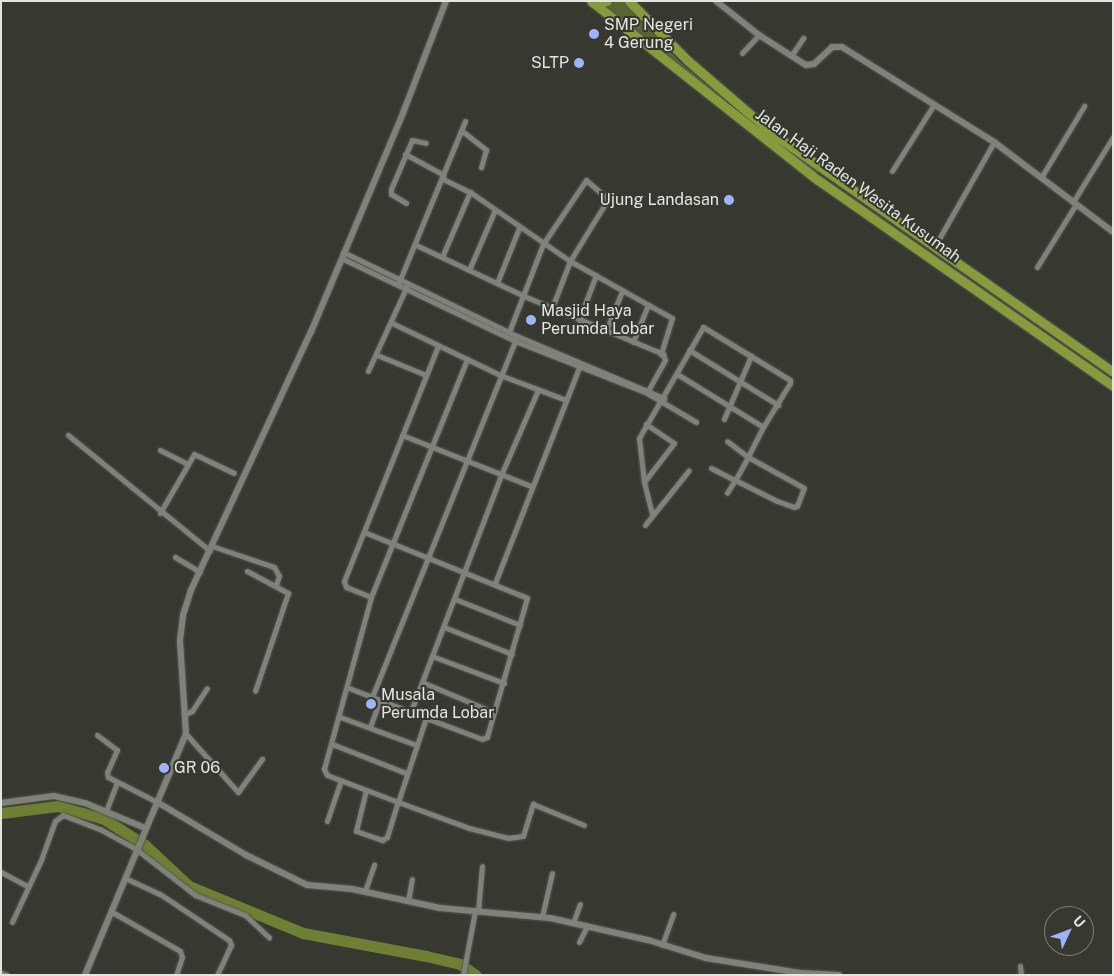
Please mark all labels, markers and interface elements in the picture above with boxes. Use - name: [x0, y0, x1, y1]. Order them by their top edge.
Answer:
- place label: SMP Negeri 4 Gerung: [604, 15, 693, 53]
- marker: SMP Negeri 4 Gerung: [588, 28, 600, 40]
- place label: SLTP: [531, 53, 569, 73]
- marker: SLTP: [573, 57, 585, 69]
- street label: Jalan Haji Raden Wasita Kusumah: [751, 105, 965, 267]
- place label: Ujung Landasan: [600, 190, 719, 210]
- marker: Ujung Landasan: [723, 194, 735, 206]
- place label: Masjid Haya Perumda Lobar: [541, 301, 654, 339]
- marker: Masjid Haya Perumda Lobar: [525, 314, 537, 326]
- place label: Musala Perumda Lobar: [381, 685, 494, 723]
- marker: Musala Perumda Lobar: [365, 698, 377, 710]
- place label: GR 06: [174, 758, 220, 778]
- marker: GR 06: [158, 762, 170, 774]
- north arrow: [1044, 906, 1094, 956]
- text: U: [1070, 912, 1089, 931]

